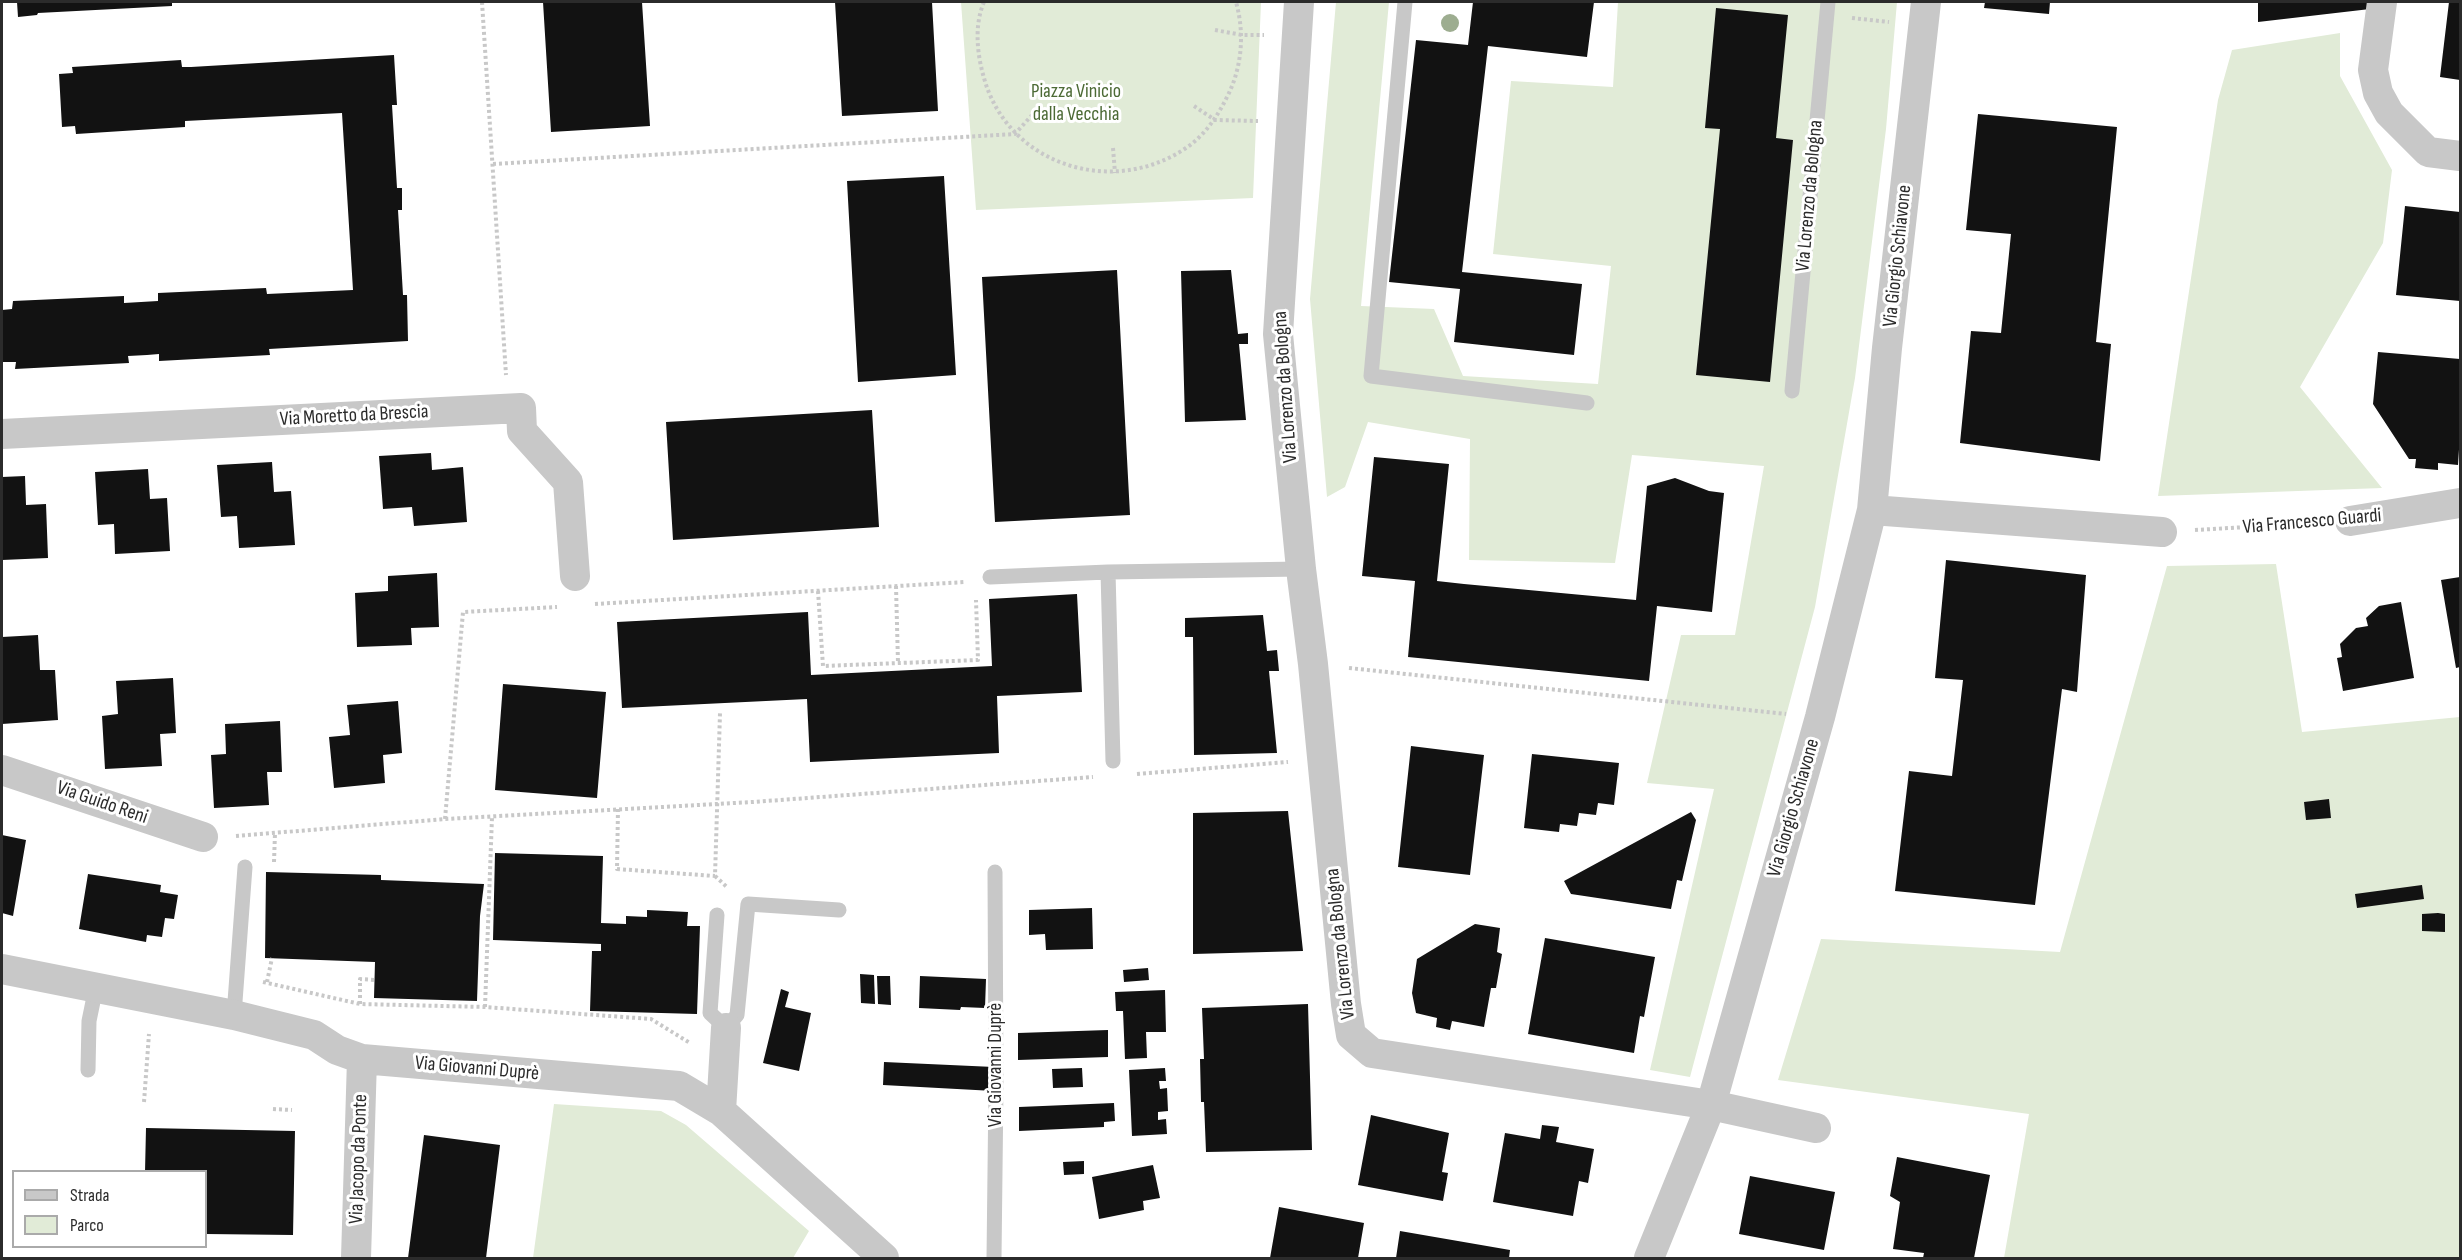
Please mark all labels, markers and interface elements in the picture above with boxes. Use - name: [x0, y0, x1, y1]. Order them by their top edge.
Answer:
- park label: Piazza Vinicio dalla Vecchia: [1031, 80, 1121, 127]
- street label: Via Lorenzo da Bologna: [1791, 119, 1829, 273]
- street label: Via Giorgio Schiavone: [1879, 184, 1917, 328]
- street label: Via Lorenzo da Bologna: [1269, 310, 1303, 464]
- street label: Via Moretto da Brescia: [279, 400, 429, 432]
- street label: Via Francesco Guardi: [2242, 504, 2382, 540]
- street label: Via Giorgio Schiavone: [1763, 736, 1825, 880]
- street label: Via Guido Reni: [53, 776, 151, 830]
- street label: Via Lorenzo da Bologna: [1321, 867, 1361, 1021]
- street label: Via Giovanni Duprè: [984, 1003, 1008, 1127]
- street label: Via Giovanni Duprè: [414, 1052, 540, 1086]
- street label: Via Jacopo da Ponte: [345, 1094, 373, 1224]
- legend: [12, 1170, 207, 1248]
- text: Strada: [70, 1185, 109, 1206]
- text: Parco: [70, 1215, 104, 1236]

